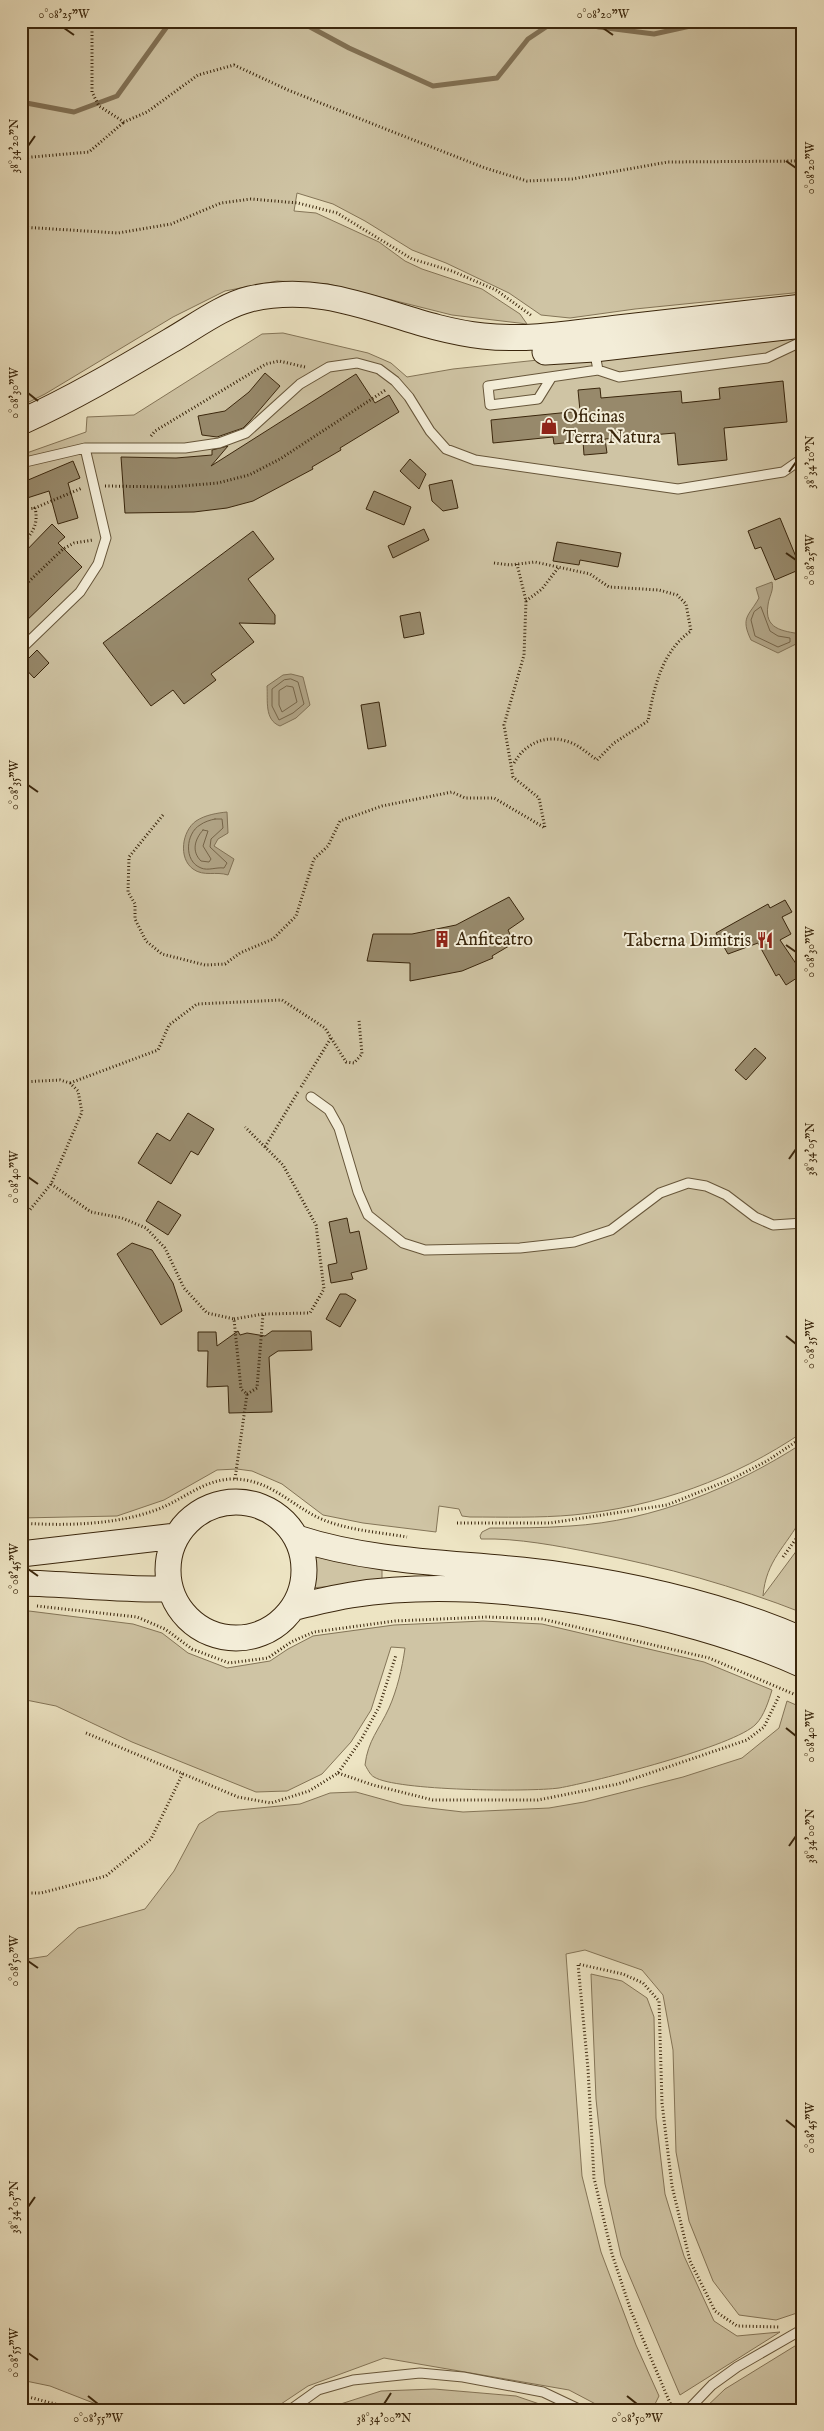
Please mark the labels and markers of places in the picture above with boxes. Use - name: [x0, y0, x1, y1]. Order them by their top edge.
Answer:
- place label: Oficinas Terra Natura: [563, 406, 661, 450]
- shop icon: Oficinas Terra Natura: [539, 416, 559, 436]
- building icon: Anfiteatro: [432, 929, 452, 949]
- place label: Anfiteatro: [455, 929, 533, 952]
- place label: Taberna Dimitris: [624, 930, 751, 953]
- restaurant icon: Taberna Dimitris: [755, 930, 775, 950]

